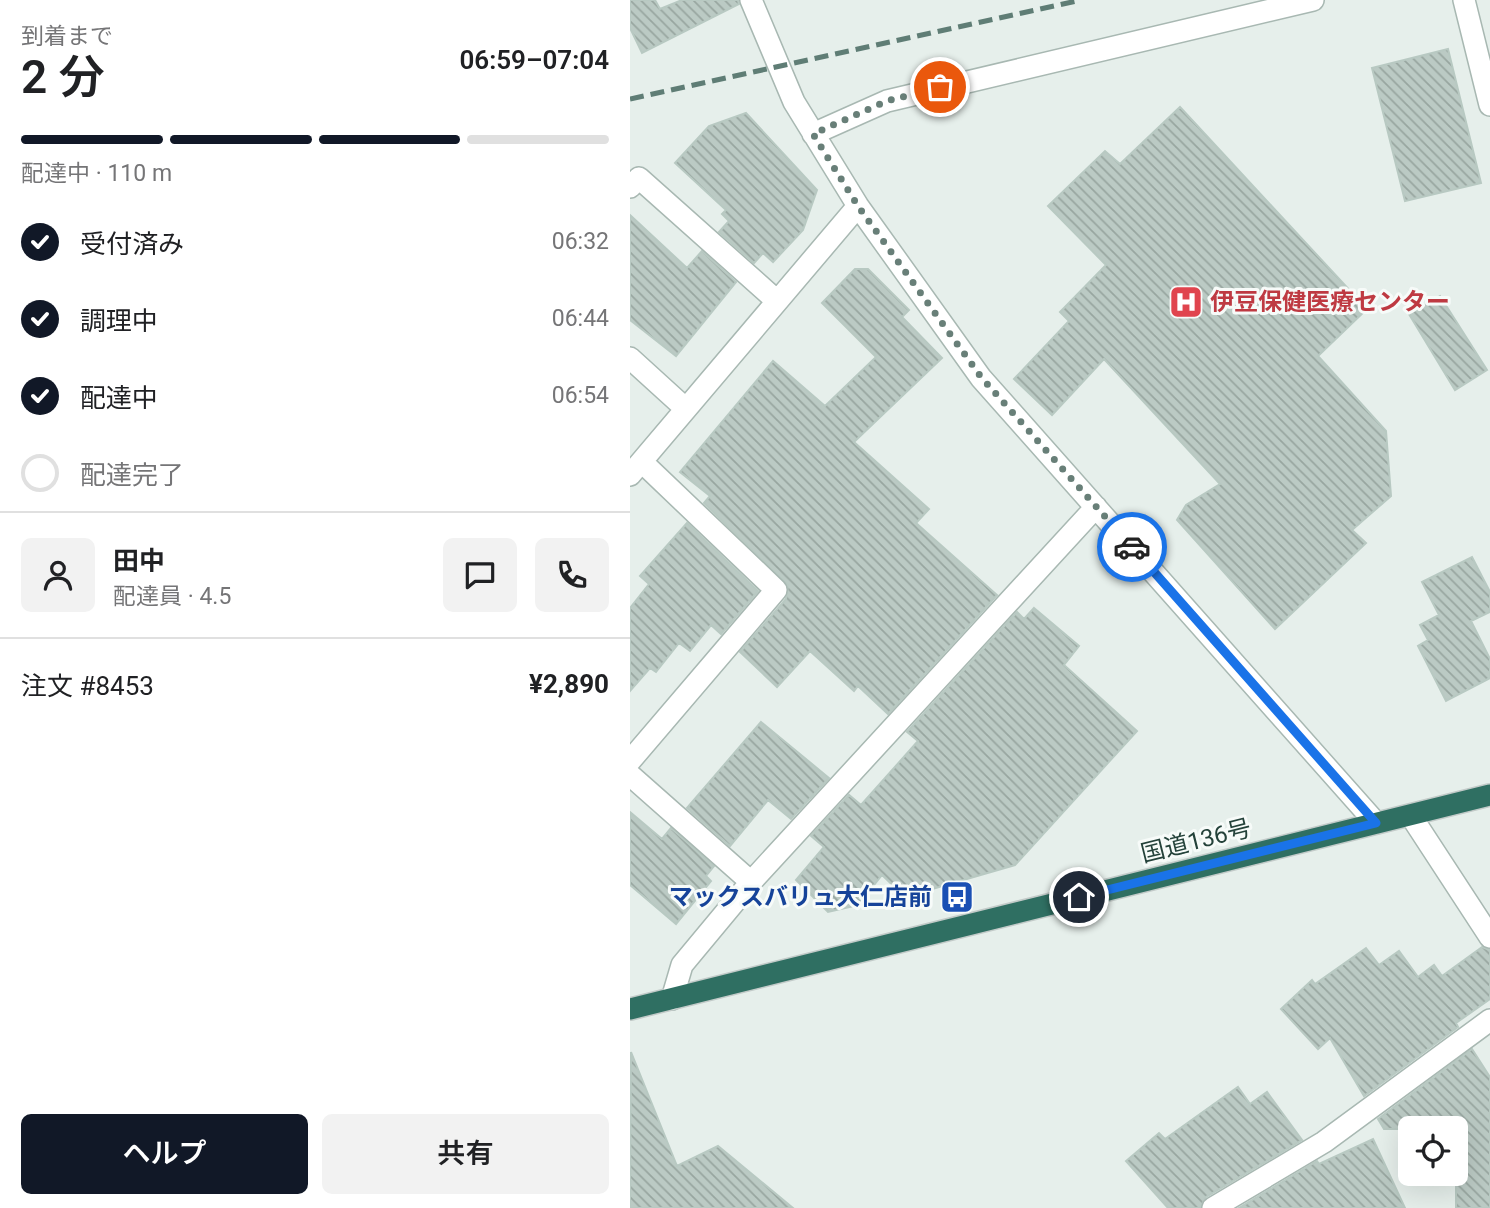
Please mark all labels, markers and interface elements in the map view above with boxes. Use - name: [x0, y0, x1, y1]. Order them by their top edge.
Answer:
- text: 到着まで: [21, 23, 113, 50]
- text: 06:59–07:04: [459, 45, 609, 75]
- text: 2 分: [21, 50, 105, 104]
- pin: [910, 57, 970, 117]
- icon: bag: [921, 68, 959, 106]
- text: 配達中 · 110 m: [21, 160, 172, 187]
- icon: check: [21, 223, 59, 261]
- text: 06:32: [552, 228, 609, 255]
- text: 受付済み: [80, 229, 184, 259]
- hospital icon: 伊豆保健医療センター: [1167, 283, 1205, 321]
- place label: 伊豆保健医療センター: [1210, 288, 1450, 316]
- icon: check: [21, 300, 59, 338]
- text: 06:44: [552, 305, 609, 332]
- text: 調理中: [80, 306, 158, 336]
- icon: check: [21, 377, 59, 415]
- text: 06:54: [552, 382, 609, 409]
- text: 配達中: [80, 383, 158, 413]
- text: 配達完了: [80, 460, 184, 490]
- courier: [1097, 512, 1167, 582]
- icon: car: [1113, 528, 1151, 566]
- button: person: [21, 538, 95, 612]
- button: chat: [443, 538, 517, 612]
- button: phone: [535, 538, 609, 612]
- text: 田中: [113, 546, 165, 576]
- text: 配達員 · 4.5: [113, 583, 231, 610]
- text: ¥2,890: [529, 669, 609, 699]
- text: 注文 #8453: [21, 671, 154, 701]
- street label: 国道136号: [1138, 814, 1254, 868]
- pin: [1049, 867, 1109, 927]
- bus stop icon: マックスバリュ大仁店前: [938, 878, 976, 916]
- icon: home: [1060, 878, 1098, 916]
- place label: マックスバリュ大仁店前: [669, 883, 932, 911]
- button: ヘルプ: [21, 1114, 308, 1194]
- button: 共有: [322, 1114, 609, 1194]
- map controls: [1398, 1116, 1468, 1186]
- button: locate: [1398, 1116, 1468, 1186]

